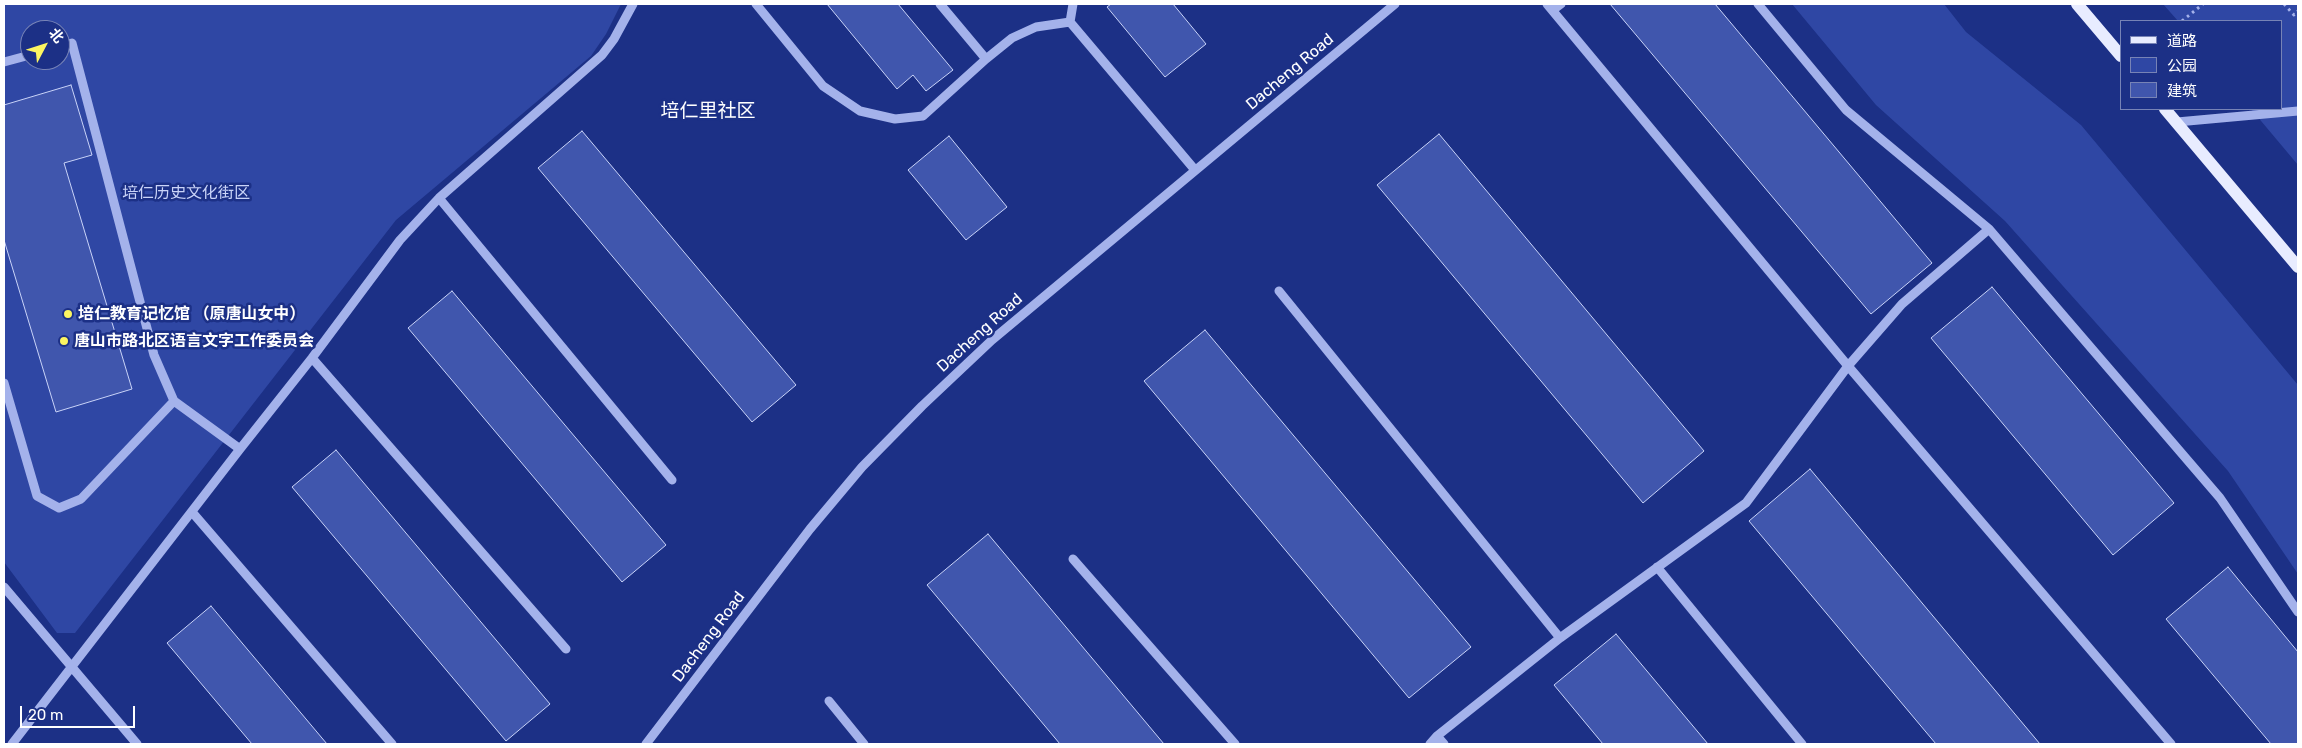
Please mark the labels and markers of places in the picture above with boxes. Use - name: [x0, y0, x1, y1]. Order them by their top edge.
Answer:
- place label: 培仁教育记忆馆 （原唐山女中）: [78, 304, 305, 324]
- marker: 培仁教育记忆馆 （原唐山女中）: [62, 308, 74, 320]
- place label: 唐山市路北区语言文字工作委员会: [74, 331, 314, 351]
- marker: 唐山市路北区语言文字工作委员会: [58, 335, 70, 347]

